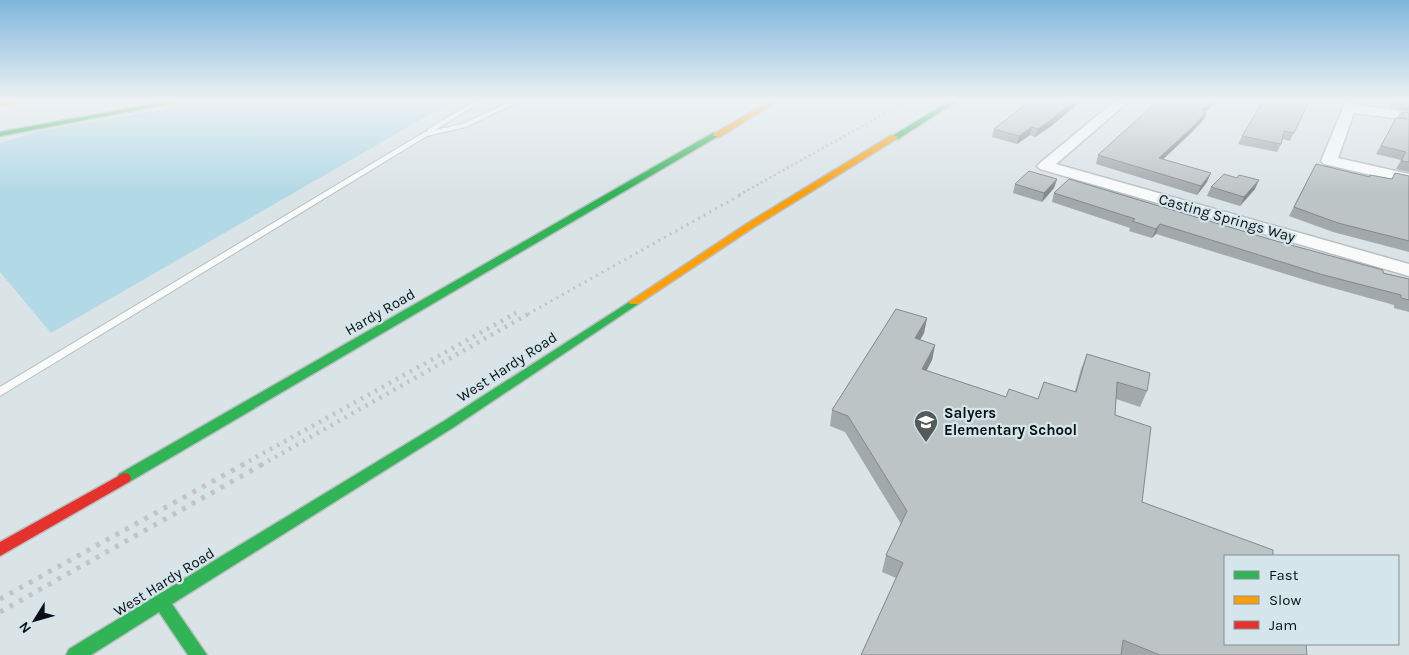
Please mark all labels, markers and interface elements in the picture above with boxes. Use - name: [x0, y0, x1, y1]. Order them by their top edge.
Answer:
- street label: Casting Springs Way: [1157, 190, 1297, 246]
- street label: Hardy Road: [342, 285, 418, 339]
- street label: West Hardy Road: [454, 328, 560, 406]
- place label: Salyers Elementary School: [944, 404, 1077, 439]
- school or university icon: Salyers Elementary School: [913, 409, 939, 443]
- street label: West Hardy Road: [110, 544, 218, 620]
- legend: [1224, 555, 1399, 645]
- text: Fast: [1269, 566, 1299, 584]
- text: Slow: [1269, 591, 1301, 609]
- north arrow: [10, 595, 60, 645]
- text: Jam: [1269, 616, 1297, 634]
- text: N: [15, 618, 35, 637]

